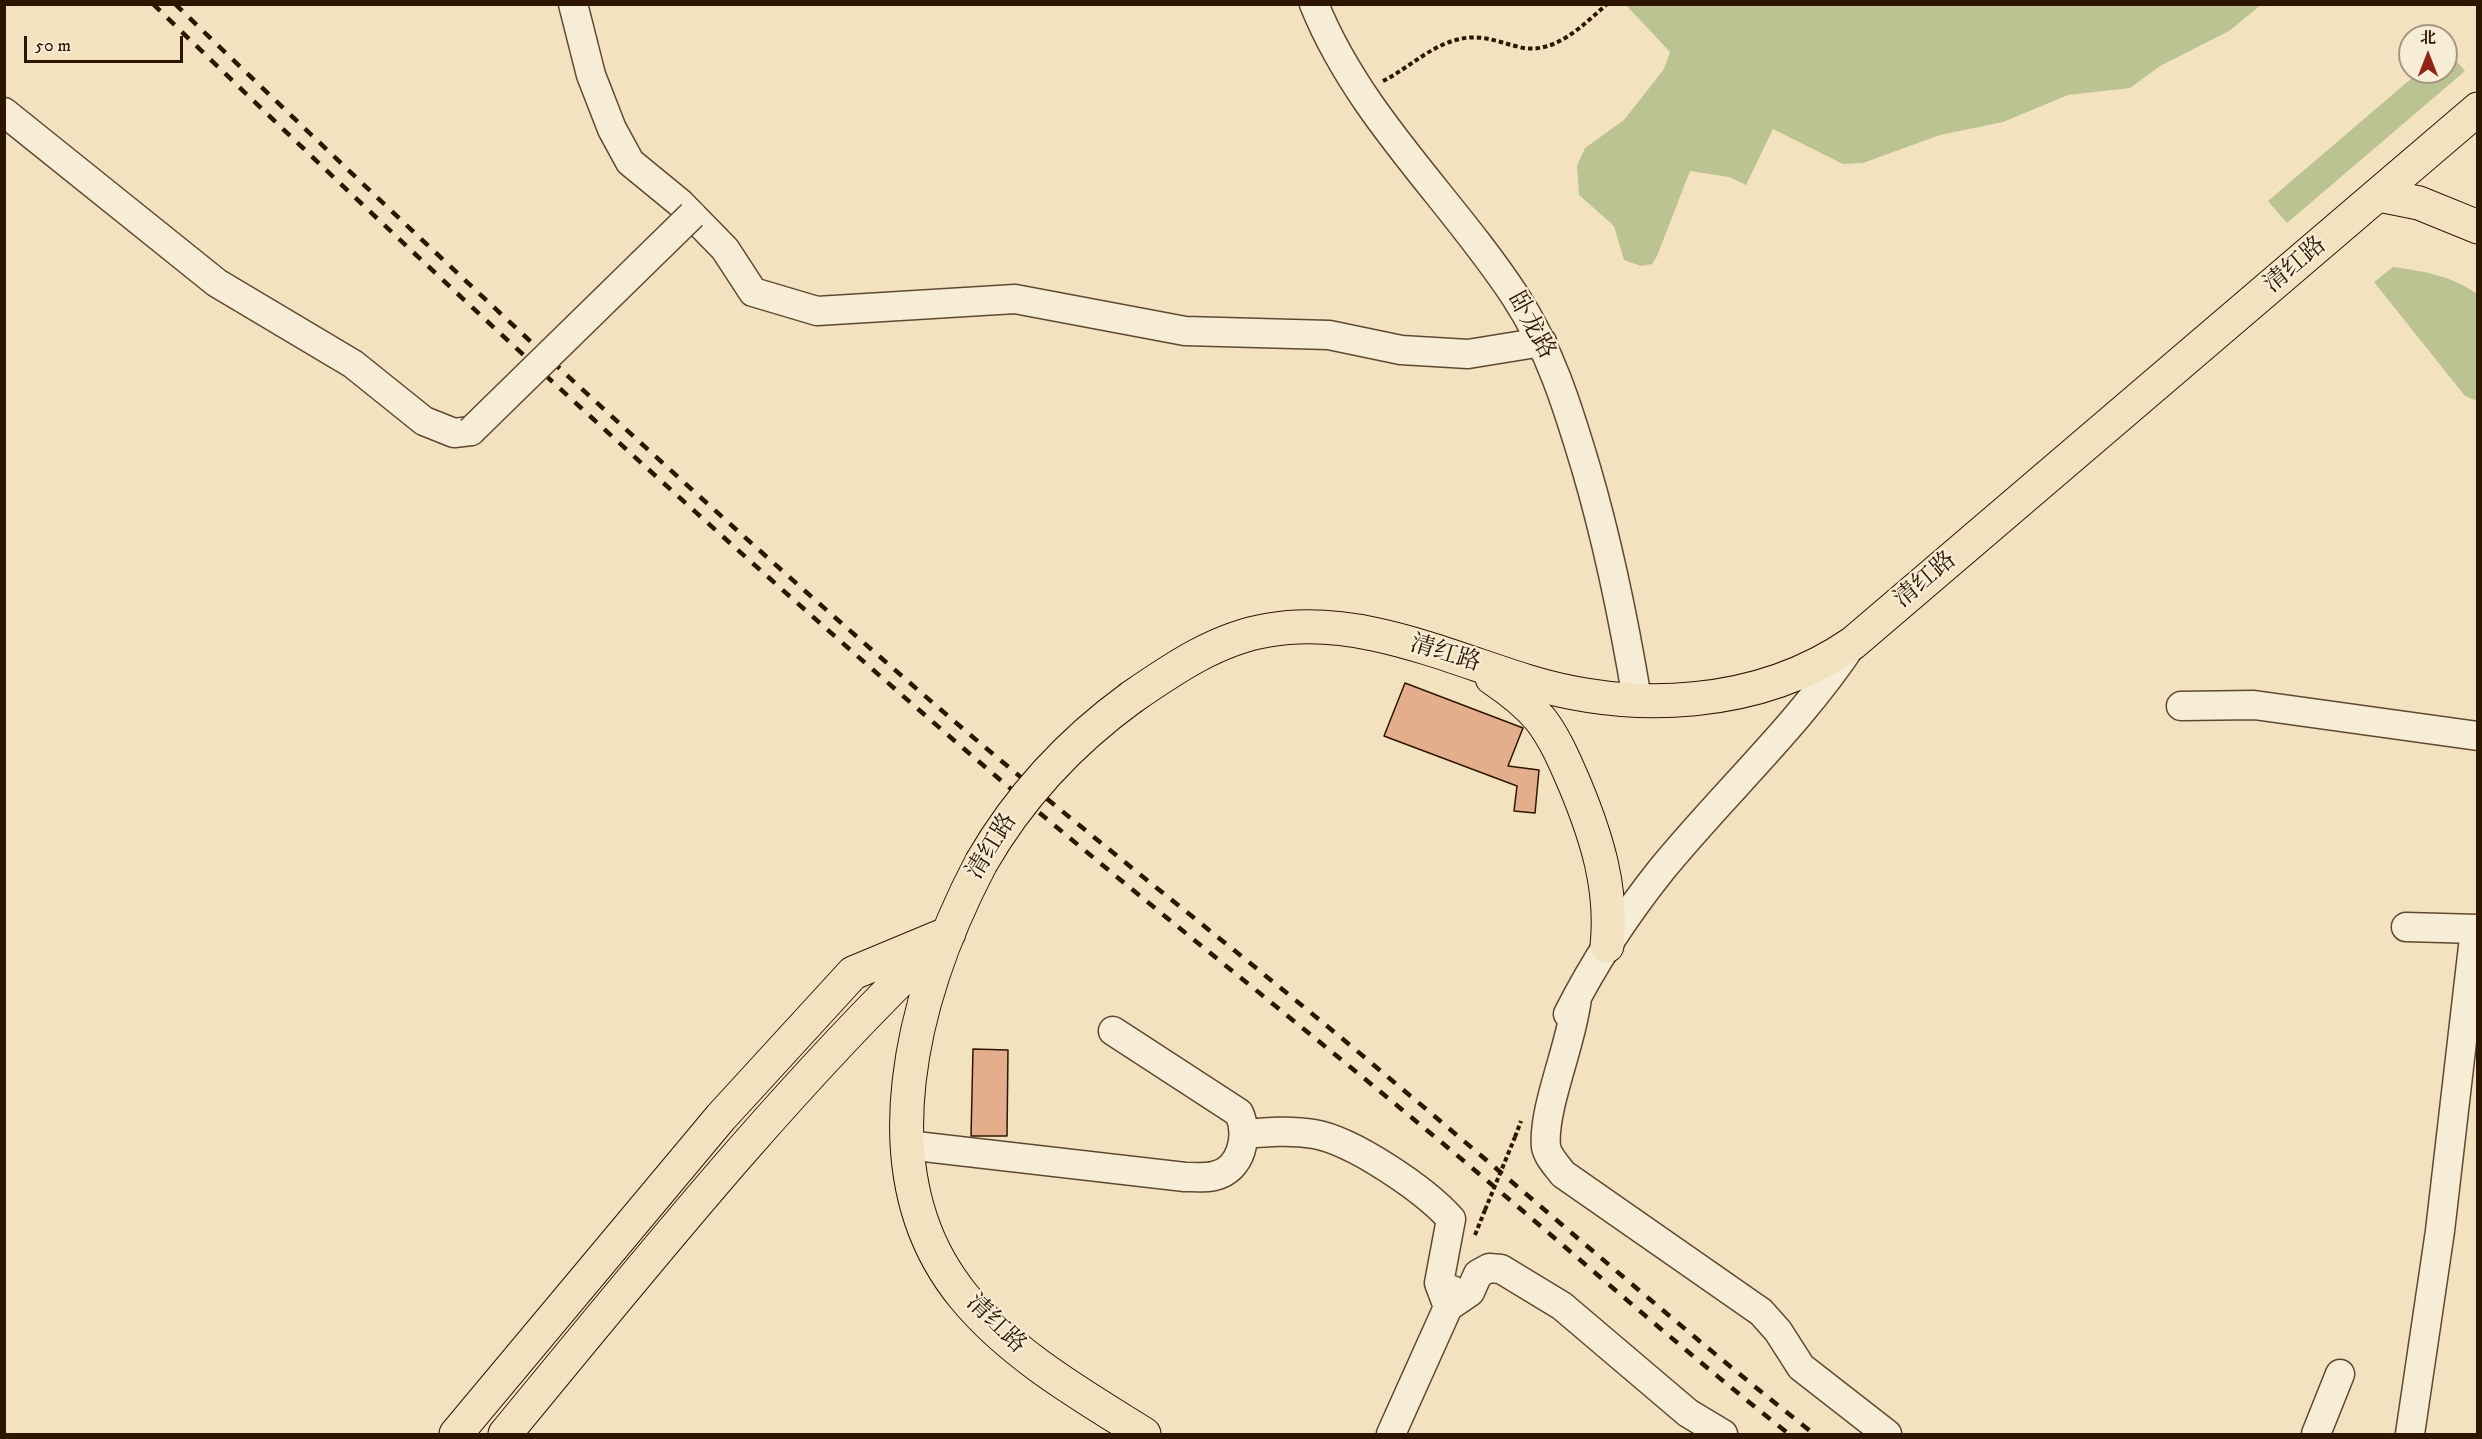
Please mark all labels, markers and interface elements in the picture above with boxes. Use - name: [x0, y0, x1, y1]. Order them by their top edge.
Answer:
- scale bar: [27, 24, 186, 62]
- north arrow: [2398, 24, 2458, 84]
- text: 北: [2420, 28, 2436, 48]
- text: 50 m: [35, 35, 71, 57]
- street label: 清红路: [2259, 232, 2333, 300]
- street label: 卧龙路: [1500, 288, 1560, 364]
- street label: 清红路: [1889, 547, 1963, 615]
- street label: 清红路: [1406, 631, 1484, 679]
- street label: 清红路: [962, 809, 1024, 885]
- street label: 清红路: [959, 1290, 1031, 1360]

